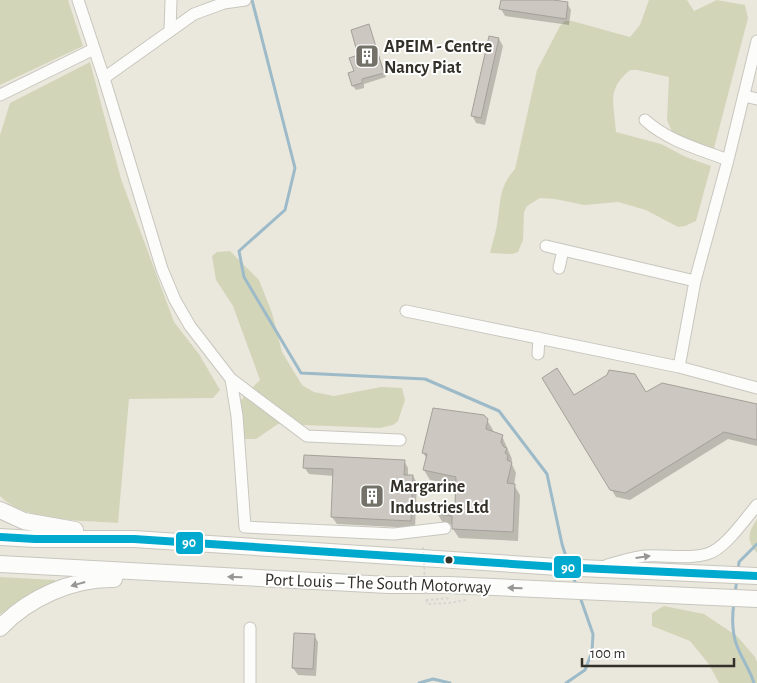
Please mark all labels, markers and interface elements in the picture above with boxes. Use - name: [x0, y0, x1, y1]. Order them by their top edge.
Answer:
- place label: APEIM - Centre Nancy Piat: [384, 38, 492, 77]
- building icon: APEIM - Centre Nancy Piat: [354, 43, 380, 69]
- place label: Margarine Industries Ltd: [390, 478, 489, 517]
- building icon: Margarine Industries Ltd: [359, 483, 385, 509]
- line badge: 90: [175, 531, 204, 555]
- text: 90: [182, 536, 196, 550]
- one-way arrow: [635, 553, 651, 561]
- unlabelled marker: [444, 555, 454, 565]
- line badge: 90: [553, 555, 582, 579]
- text: 90: [561, 561, 575, 575]
- street label: Port Louis – The South Motorway: [264, 571, 492, 597]
- one-way arrow: [226, 573, 242, 581]
- one-way arrow: [70, 581, 85, 589]
- one-way arrow: [507, 584, 523, 592]
- scale bar: [582, 636, 734, 668]
- text: 100 m: [590, 646, 625, 661]

